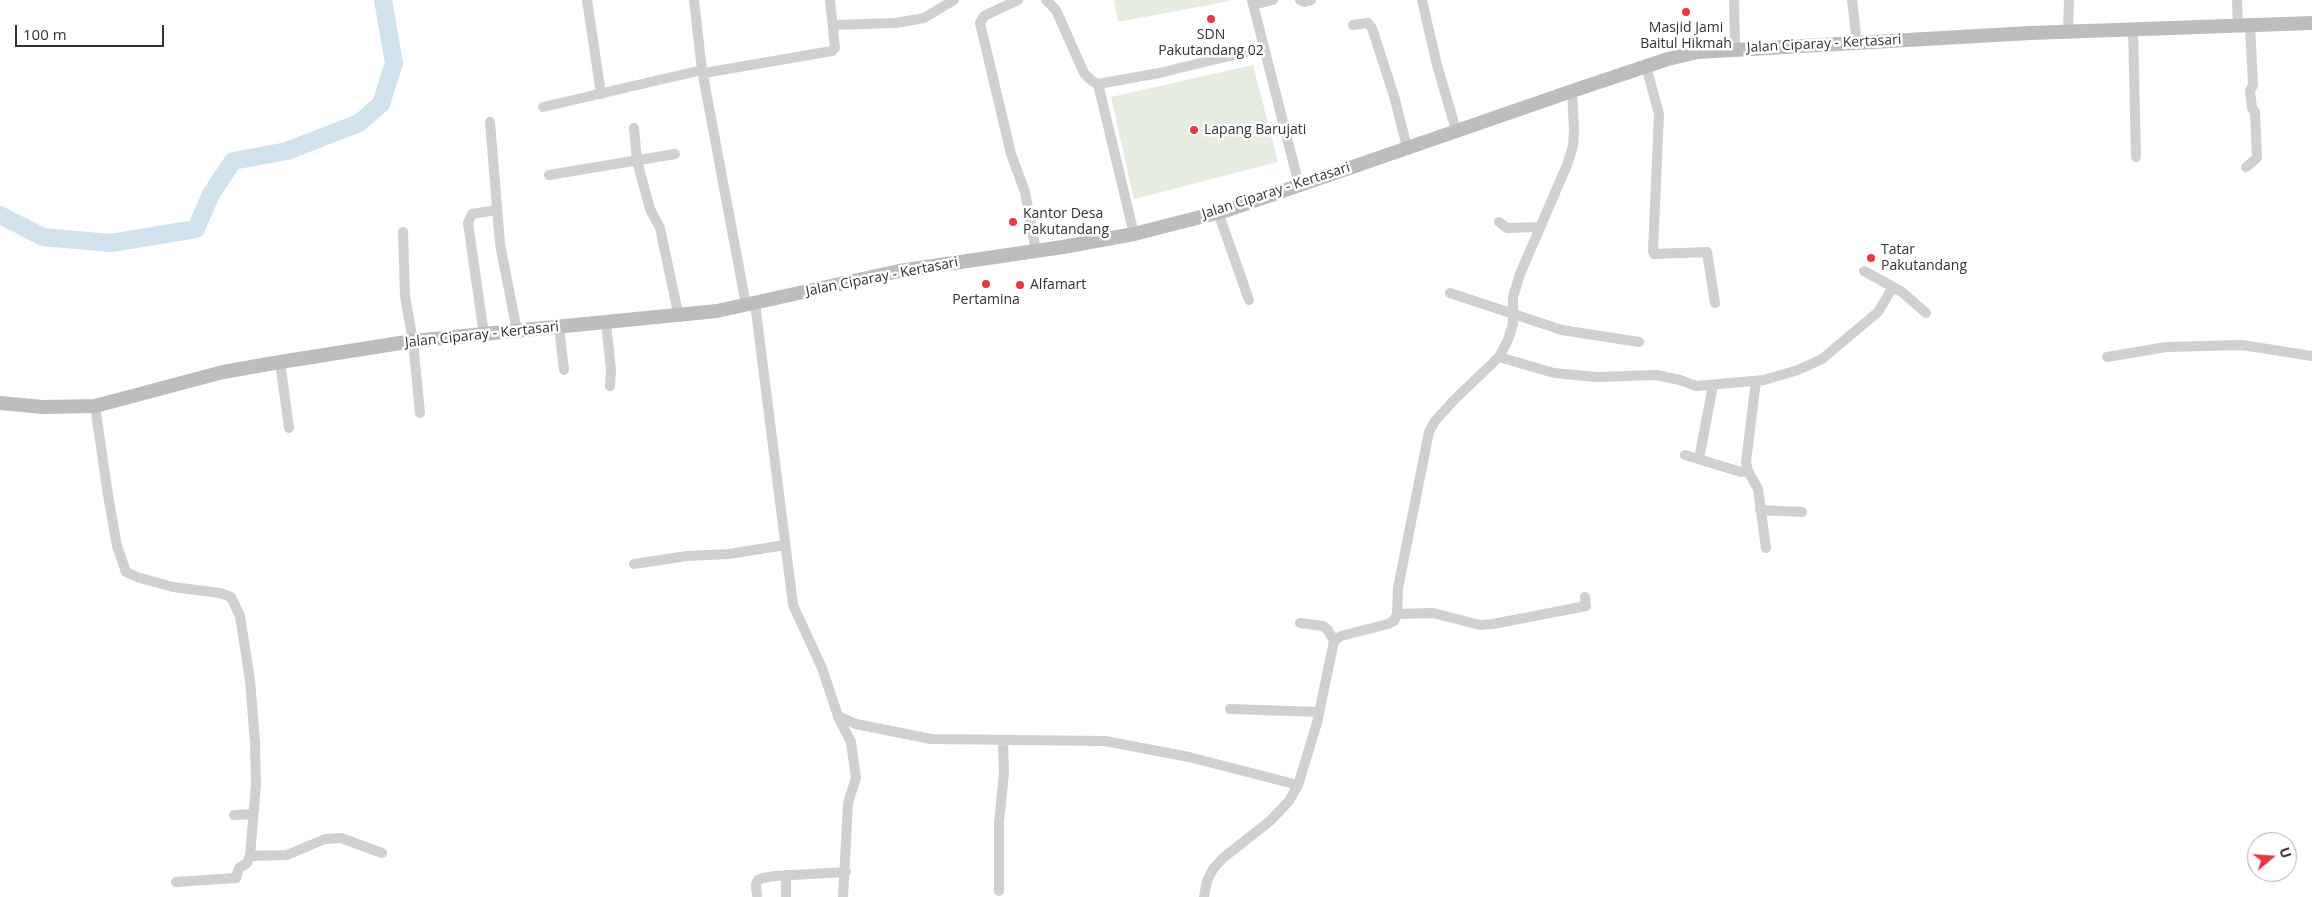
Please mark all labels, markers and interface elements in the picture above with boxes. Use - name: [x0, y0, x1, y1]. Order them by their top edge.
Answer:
- marker: Masjid Jami Baitul Hikmah: [1680, 6, 1692, 18]
- marker: SDN Pakutandang 02: [1205, 13, 1217, 25]
- scale bar: [18, 15, 166, 47]
- place label: Masjid Jami Baitul Hikmah: [1640, 20, 1732, 52]
- text: 100 m: [23, 24, 67, 44]
- place label: SDN Pakutandang 02: [1158, 27, 1264, 59]
- street label: Jalan Ciparay - Kertasari: [1746, 32, 1902, 56]
- place label: Lapang Barujati: [1204, 122, 1306, 138]
- marker: Lapang Barujati: [1188, 124, 1200, 136]
- street label: Jalan Ciparay - Kertasari: [1200, 159, 1352, 223]
- place label: Kantor Desa Pakutandang: [1023, 206, 1109, 238]
- marker: Kantor Desa Pakutandang: [1007, 216, 1019, 228]
- place label: Tatar Pakutandang: [1881, 242, 1967, 274]
- marker: Tatar Pakutandang: [1865, 252, 1877, 264]
- street label: Jalan Ciparay - Kertasari: [804, 254, 960, 300]
- place label: Alfamart: [1030, 277, 1086, 293]
- marker: Pertamina: [980, 278, 992, 290]
- marker: Alfamart: [1014, 279, 1026, 291]
- place label: Pertamina: [952, 292, 1020, 308]
- street label: Jalan Ciparay - Kertasari: [404, 319, 560, 351]
- north arrow: [2247, 832, 2297, 882]
- text: U: [2275, 845, 2296, 860]

